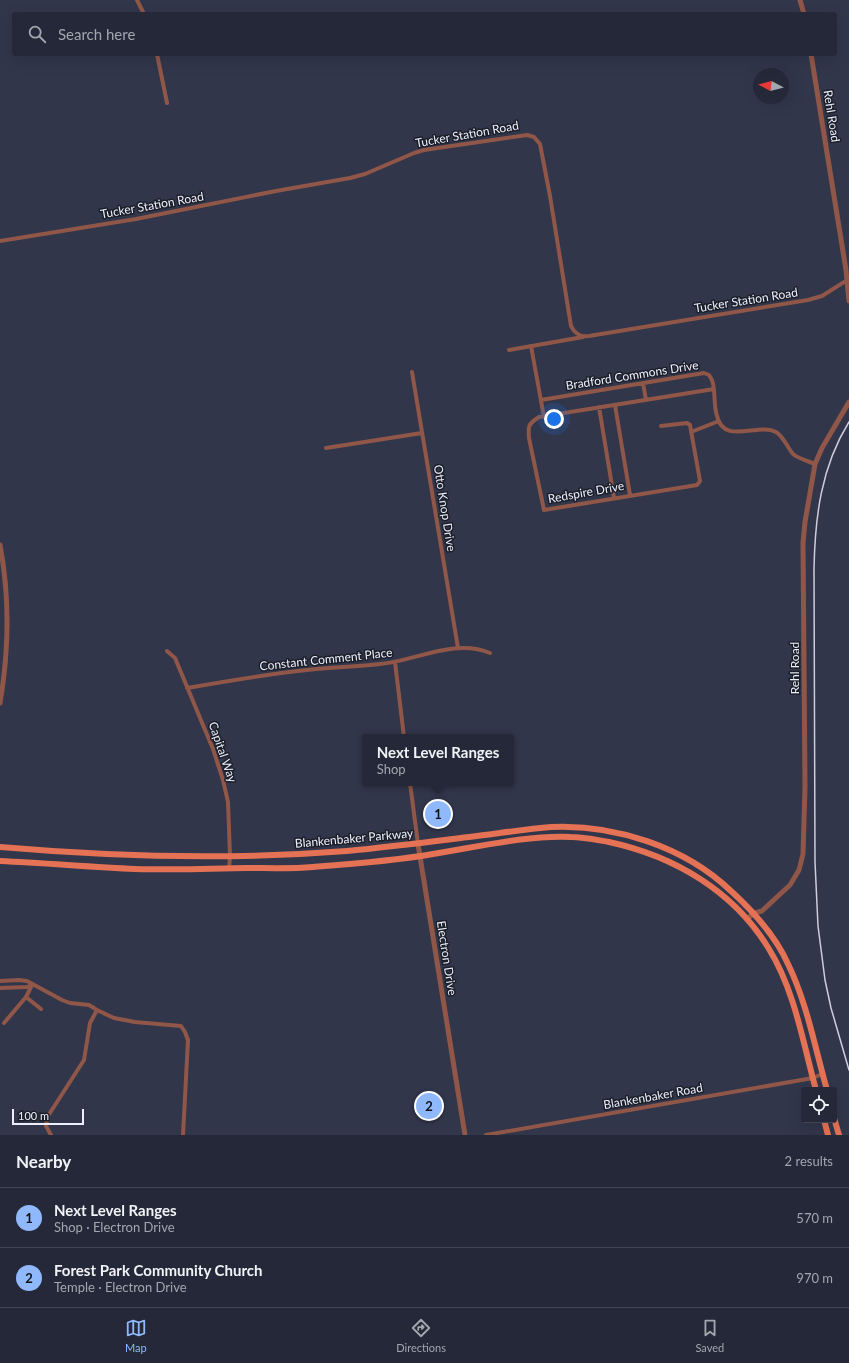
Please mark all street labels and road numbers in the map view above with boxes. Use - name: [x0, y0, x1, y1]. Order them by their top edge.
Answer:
- street label: Rehl Road: [820, 89, 844, 143]
- street label: Tucker Station Road: [414, 118, 520, 150]
- street label: Tucker Station Road: [99, 189, 205, 221]
- street label: Tucker Station Road: [693, 284, 799, 316]
- street label: Bradford Commons Drive: [565, 357, 699, 393]
- street label: Otto Knop Drive: [431, 464, 459, 552]
- street label: Redspire Drive: [547, 478, 625, 506]
- street label: Rehl Road: [787, 642, 802, 694]
- street label: Constant Comment Place: [259, 645, 393, 673]
- street label: Capital Way: [206, 720, 241, 785]
- street label: Blankenbaker Parkway: [294, 825, 415, 851]
- street label: Electron Drive: [434, 920, 460, 996]
- street label: Blankenbaker Road: [602, 1080, 704, 1112]

